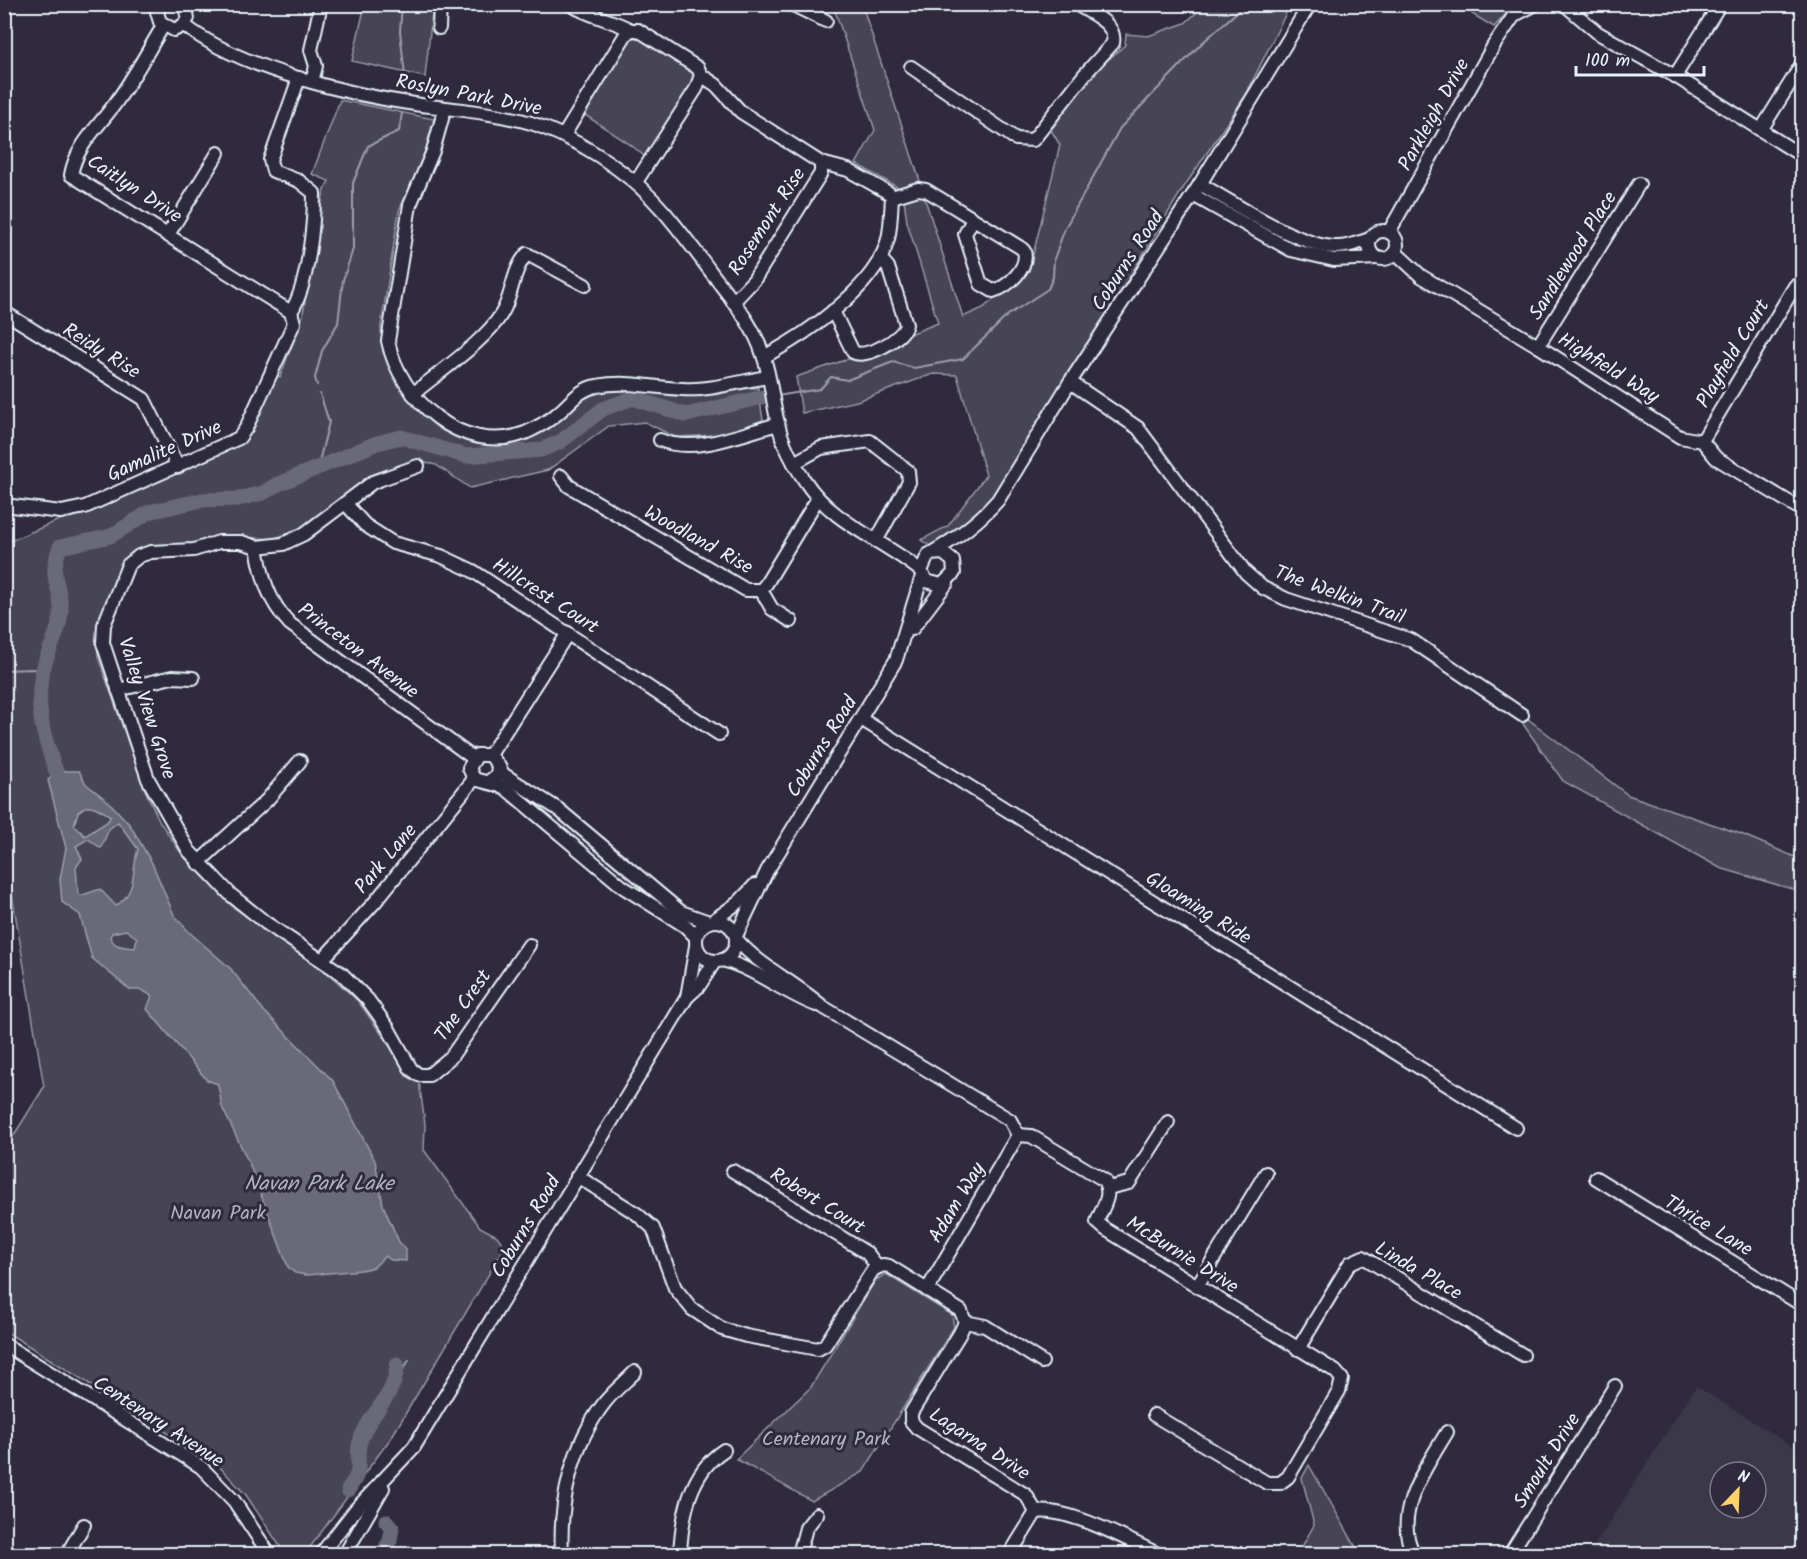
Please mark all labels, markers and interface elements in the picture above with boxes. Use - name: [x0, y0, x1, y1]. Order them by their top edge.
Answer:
- scale bar: [1576, 39, 1704, 77]
- text: 100 m: [1585, 47, 1630, 76]
- street label: Parkleigh Drive: [1390, 53, 1479, 177]
- street label: Roslyn Park Drive: [393, 66, 544, 126]
- street label: Caitlyn Drive: [80, 147, 188, 233]
- street label: Rosemont Rise: [721, 162, 815, 283]
- street label: Sandlewood Place: [1521, 185, 1626, 327]
- street label: Coburns Road: [1084, 203, 1174, 318]
- street label: Playfield Court: [1689, 293, 1779, 415]
- street label: Reidy Rise: [56, 315, 146, 388]
- street label: Highfield Way: [1551, 325, 1666, 413]
- street label: Gamalite Drive: [102, 412, 228, 491]
- street label: Woodland Rise: [638, 498, 759, 584]
- street label: Hillcrest Court: [485, 550, 605, 643]
- street label: The Welkin Trail: [1269, 557, 1409, 634]
- street label: Princeton Avenue: [290, 595, 425, 708]
- street label: Valley View Grove: [108, 634, 184, 784]
- street label: Coburns Road: [779, 689, 867, 804]
- street label: Park Lane: [347, 817, 426, 902]
- street label: Gloaming Ride: [1139, 863, 1257, 954]
- street label: The Crest: [427, 963, 500, 1049]
- street label: Adam Way: [921, 1156, 995, 1250]
- street label: Robert Court: [763, 1160, 871, 1244]
- water label: Navan Park Lake: [244, 1168, 396, 1201]
- street label: Coburns Road: [483, 1169, 571, 1285]
- street label: Thrice Lane: [1657, 1188, 1759, 1266]
- park label: Navan Park: [170, 1198, 266, 1230]
- street label: McBurnie Drive: [1119, 1208, 1245, 1303]
- street label: Linda Place: [1368, 1234, 1468, 1310]
- street label: Centenary Avenue: [86, 1368, 230, 1477]
- street label: Lagarna Drive: [922, 1400, 1036, 1490]
- street label: Smoult Drive: [1506, 1407, 1590, 1515]
- park label: Centenary Park: [762, 1424, 891, 1456]
- north arrow: [1708, 1460, 1768, 1520]
- text: N: [1734, 1464, 1753, 1491]

